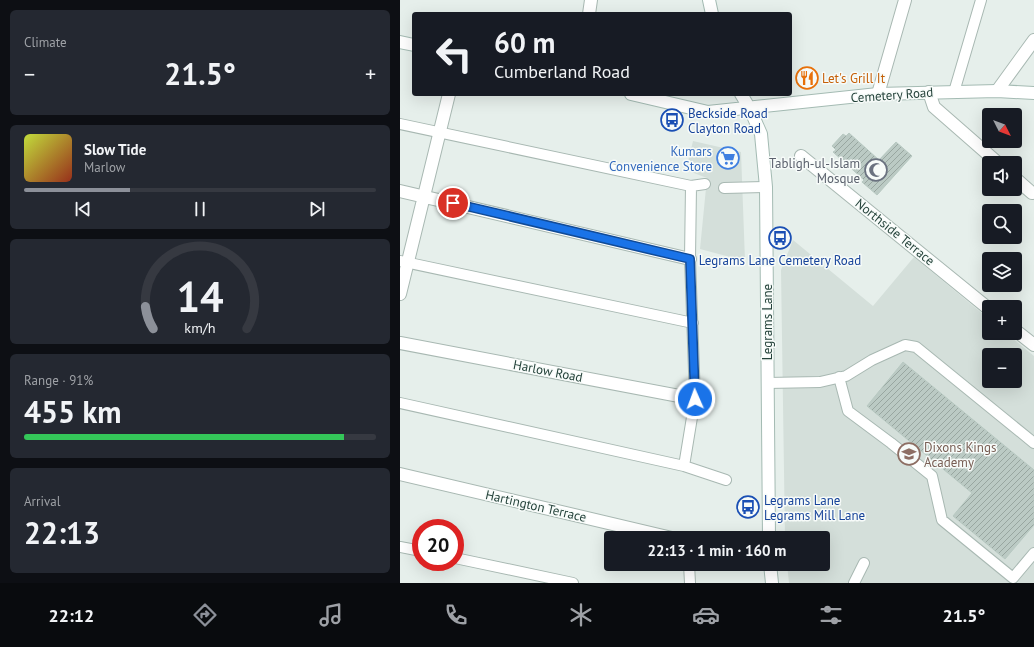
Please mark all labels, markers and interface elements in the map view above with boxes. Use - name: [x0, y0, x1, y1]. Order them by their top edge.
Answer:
- text: 60 m: [494, 24, 555, 61]
- icon: left: [428, 28, 480, 80]
- text: Climate: [24, 34, 67, 51]
- text: 21.5°: [164, 54, 236, 93]
- text: −: [24, 60, 35, 88]
- text: +: [365, 60, 376, 88]
- text: Cumberland Road: [494, 60, 630, 83]
- restaurant icon: Let's Grill It: [794, 65, 820, 91]
- place label: Let's Grill It: [822, 70, 886, 87]
- street label: Cemetery Road: [850, 84, 934, 106]
- place label: Beckside Road Clayton Road: [688, 105, 768, 137]
- bus stop icon: Beckside Road Clayton Road: [659, 107, 685, 133]
- north arrow: [982, 108, 1022, 148]
- map controls: [982, 108, 1022, 388]
- text: Slow Tide: [84, 140, 146, 159]
- place label: Kumars Convenience Store: [609, 143, 712, 175]
- supermarket icon: Kumars Convenience Store: [715, 145, 741, 171]
- place label: Tabligh-ul-Islam Mosque: [769, 155, 860, 187]
- button: sound: [982, 156, 1022, 196]
- mosque icon: Tabligh-ul-Islam Mosque: [863, 157, 889, 183]
- text: Marlow: [84, 159, 125, 176]
- pin: [436, 186, 470, 220]
- icon: arrive: [442, 192, 464, 214]
- street label: Northside Terrace: [852, 195, 938, 269]
- icon: previous: [72, 198, 94, 220]
- icon: pause: [189, 198, 211, 220]
- icon: next: [306, 198, 328, 220]
- button: search: [982, 204, 1022, 244]
- bus stop icon: Legrams Lane Cemetery Road: [767, 225, 793, 251]
- place label: Legrams Lane Cemetery Road: [699, 252, 861, 269]
- button: layers: [982, 252, 1022, 292]
- text: 14: [176, 270, 224, 323]
- street label: Legrams Lane: [759, 284, 776, 360]
- button: +: [982, 300, 1022, 340]
- text: km/h: [184, 318, 216, 337]
- button: −: [982, 348, 1022, 388]
- street label: Harlow Road: [512, 356, 584, 386]
- text: Range · 91%: [24, 372, 93, 389]
- position arrow: [674, 378, 716, 420]
- text: 455 km: [24, 392, 122, 431]
- place label: Dixons Kings Academy: [924, 439, 996, 471]
- school or university icon: Dixons Kings Academy: [896, 441, 922, 467]
- street label: Hartington Terrace: [484, 486, 588, 526]
- place label: Legrams Lane Legrams Mill Lane: [764, 492, 865, 524]
- text: Arrival: [24, 493, 60, 510]
- bus stop icon: Legrams Lane Legrams Mill Lane: [735, 494, 761, 520]
- text: 22:13: [24, 513, 100, 552]
- speed limit sign: 20: [412, 519, 464, 571]
- text: 22:13 · 1 min · 160 m: [648, 541, 786, 560]
- icon: directions: [191, 601, 219, 629]
- icon: music: [317, 601, 345, 629]
- icon: phone: [442, 601, 470, 629]
- icon: climate: [567, 601, 595, 629]
- icon: car: [692, 601, 720, 629]
- icon: filters: [817, 601, 845, 629]
- text: 22:12: [49, 604, 94, 627]
- text: 21.5°: [942, 604, 985, 627]

